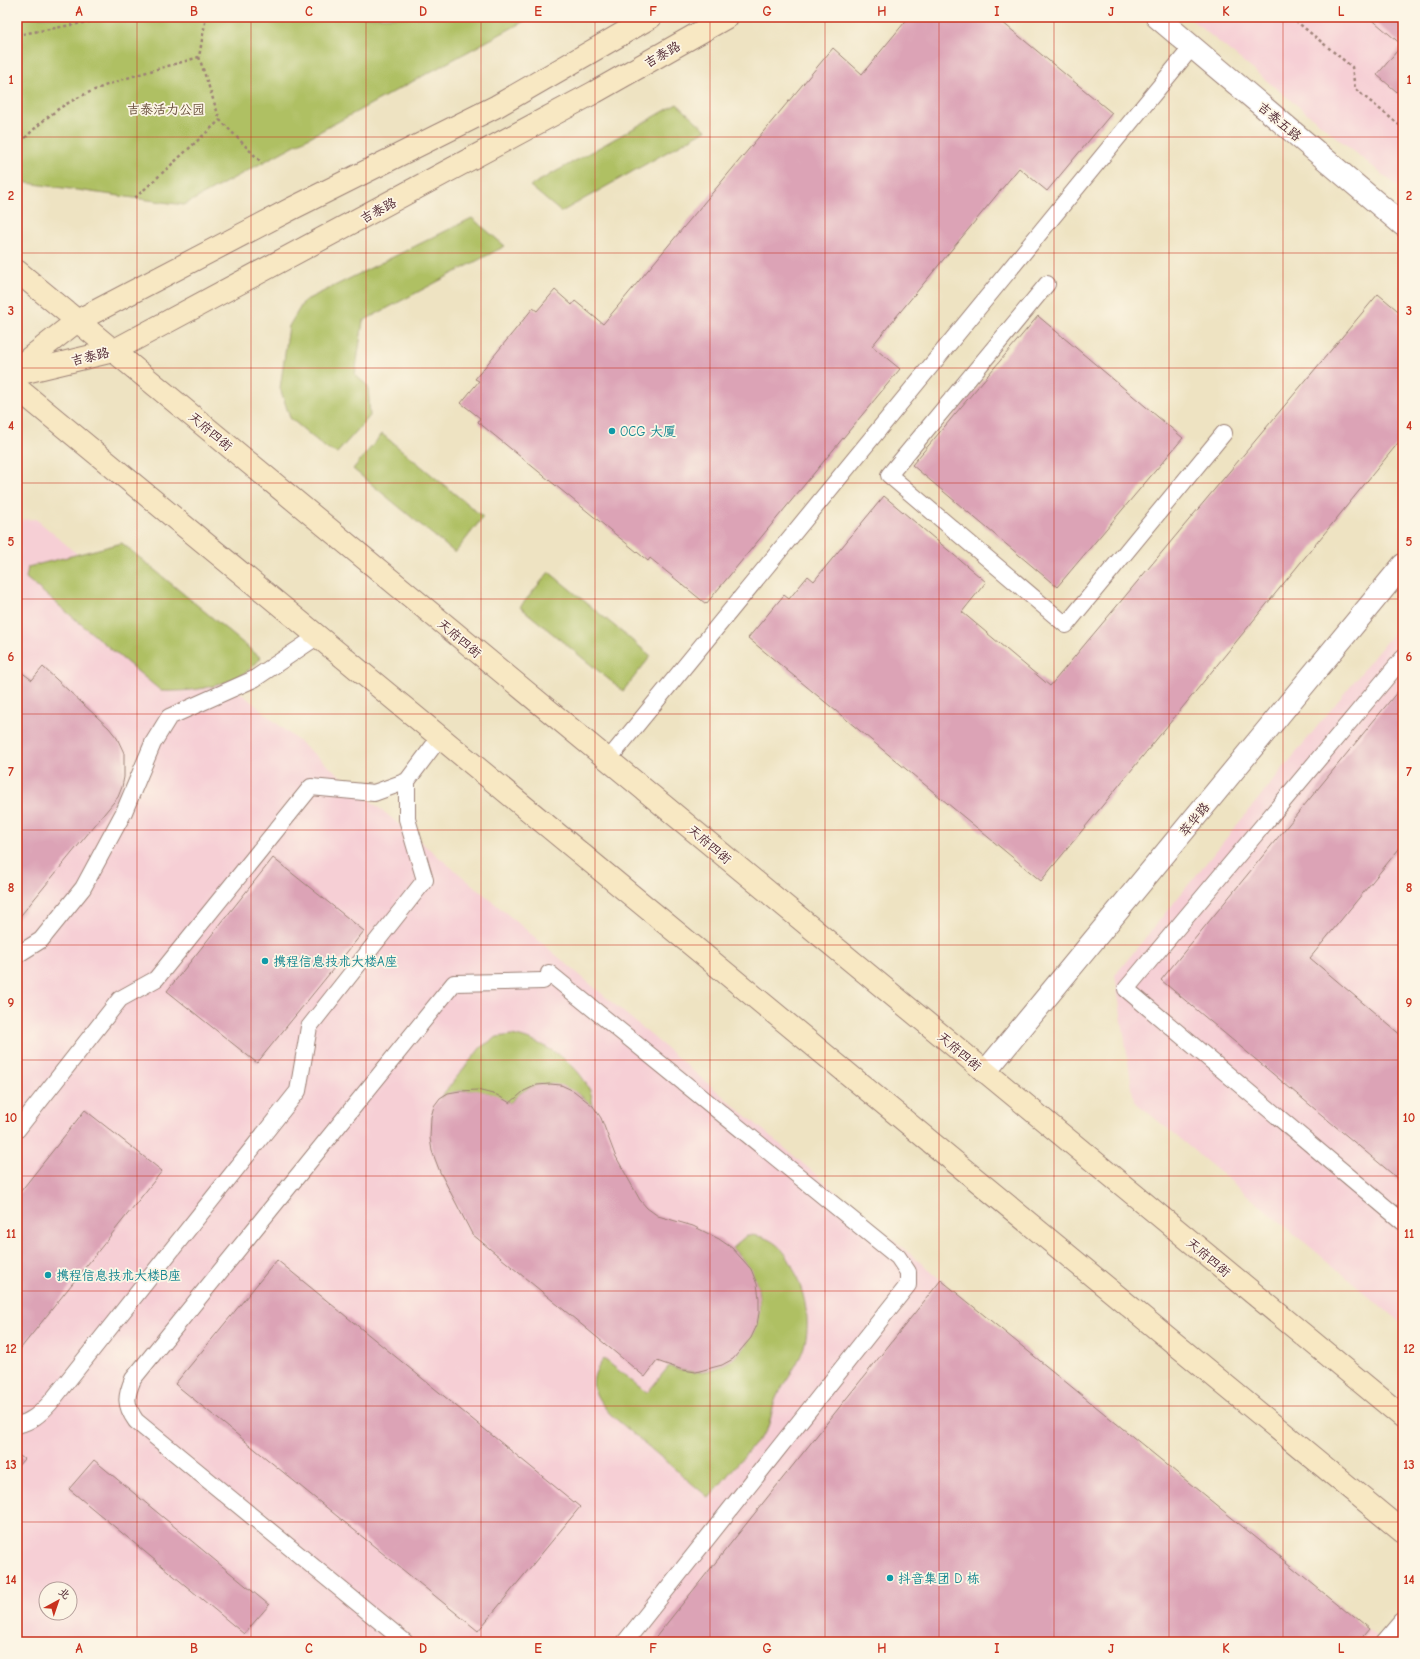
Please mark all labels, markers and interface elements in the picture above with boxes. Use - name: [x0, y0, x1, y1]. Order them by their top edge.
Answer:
- text: A: [75, 4, 83, 19]
- text: B: [190, 4, 198, 19]
- text: C: [305, 4, 313, 19]
- text: D: [419, 4, 427, 19]
- text: E: [534, 4, 542, 19]
- text: F: [649, 4, 657, 19]
- text: G: [762, 4, 772, 19]
- text: H: [877, 4, 887, 19]
- text: I: [994, 4, 1000, 19]
- text: J: [1108, 4, 1114, 19]
- text: K: [1222, 4, 1230, 19]
- text: L: [1338, 4, 1345, 19]
- street label: 吉泰路: [642, 38, 683, 71]
- text: 1: [8, 72, 14, 87]
- text: 1: [1406, 72, 1412, 87]
- street label: 吉泰五路: [1255, 99, 1304, 144]
- park label: 吉泰活力公园: [127, 102, 205, 117]
- text: 2: [8, 188, 14, 203]
- text: 2: [1406, 188, 1412, 203]
- street label: 吉泰路: [357, 195, 399, 226]
- text: 3: [8, 303, 14, 318]
- text: 3: [1406, 303, 1412, 318]
- street label: 吉泰路: [69, 344, 111, 368]
- street label: 天府四街: [186, 409, 235, 454]
- text: 4: [8, 418, 14, 433]
- text: 4: [1406, 418, 1412, 433]
- place label: OCG 大厦: [620, 424, 676, 439]
- marker: OCG 大厦: [607, 426, 617, 436]
- text: 5: [8, 534, 15, 549]
- text: 5: [1406, 534, 1413, 549]
- street label: 天府四街: [435, 616, 484, 661]
- text: 6: [8, 649, 15, 664]
- text: 6: [1406, 649, 1413, 664]
- text: 7: [8, 764, 14, 779]
- text: 7: [1406, 764, 1412, 779]
- street label: 萃华路: [1176, 799, 1212, 839]
- street label: 天府四街: [685, 822, 734, 867]
- text: 8: [8, 880, 14, 895]
- text: 8: [1406, 880, 1412, 895]
- place label: 携程信息技术大楼A座: [273, 954, 398, 969]
- marker: 携程信息技术大楼A座: [260, 956, 270, 966]
- text: 9: [8, 995, 15, 1010]
- text: 9: [1406, 995, 1413, 1010]
- street label: 天府四街: [935, 1029, 984, 1074]
- text: 10: [5, 1110, 17, 1125]
- text: 10: [1403, 1110, 1415, 1125]
- text: 11: [6, 1226, 16, 1241]
- text: 11: [1404, 1226, 1414, 1241]
- street label: 天府四街: [1184, 1235, 1233, 1280]
- place label: 携程信息技术大楼B座: [56, 1268, 181, 1283]
- marker: 携程信息技术大楼B座: [43, 1270, 53, 1280]
- text: 12: [5, 1341, 17, 1356]
- text: 12: [1403, 1341, 1415, 1356]
- text: 13: [5, 1457, 17, 1472]
- text: 13: [1403, 1457, 1415, 1472]
- place label: 抖音集团 D 栋: [898, 1571, 980, 1586]
- text: 14: [5, 1572, 17, 1587]
- text: 14: [1403, 1572, 1415, 1587]
- marker: 抖音集团 D 栋: [885, 1573, 895, 1583]
- north arrow: [38, 1581, 78, 1621]
- text: 北: [56, 1585, 72, 1602]
- text: A: [75, 1641, 83, 1656]
- text: B: [190, 1641, 198, 1656]
- text: C: [305, 1641, 313, 1656]
- text: D: [419, 1641, 427, 1656]
- text: E: [534, 1641, 542, 1656]
- text: F: [649, 1641, 657, 1656]
- text: G: [762, 1641, 772, 1656]
- text: H: [877, 1641, 887, 1656]
- text: I: [994, 1641, 1000, 1656]
- text: J: [1108, 1641, 1114, 1656]
- text: K: [1222, 1641, 1230, 1656]
- text: L: [1338, 1641, 1345, 1656]

